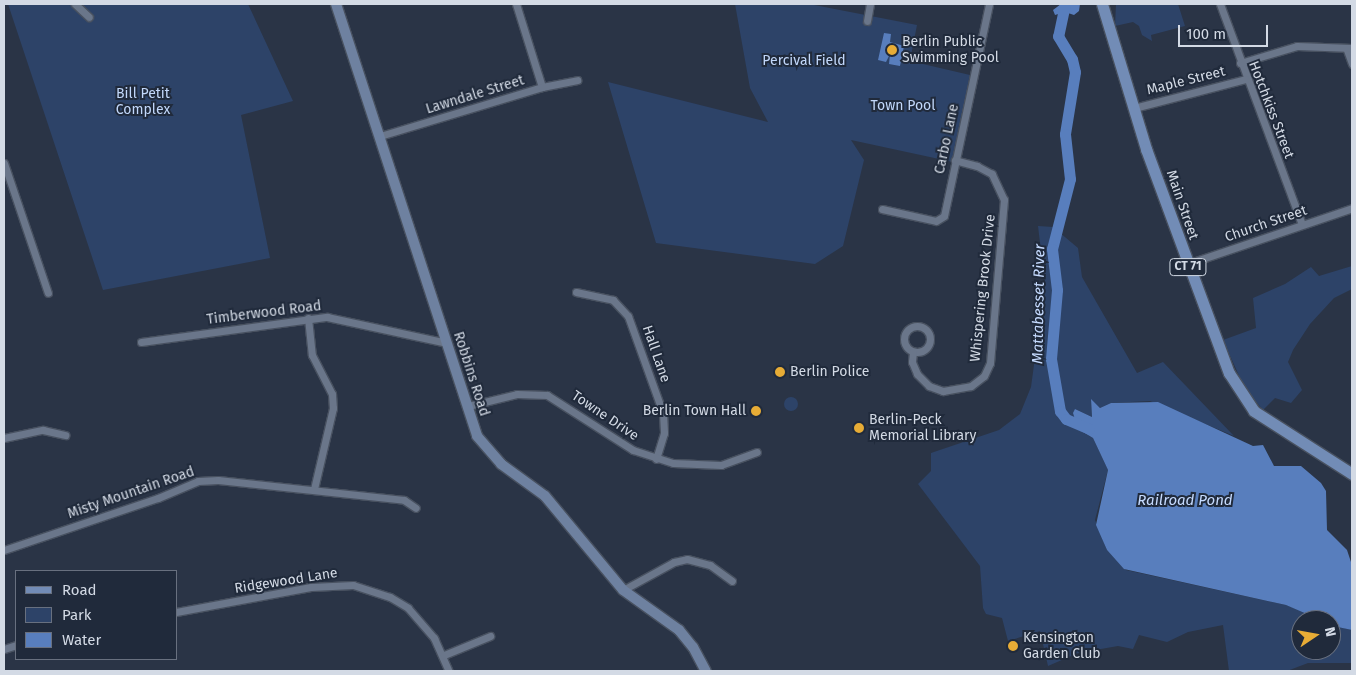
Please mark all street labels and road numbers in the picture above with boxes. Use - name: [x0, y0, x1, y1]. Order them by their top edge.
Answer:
- street label: Hotchkiss Street: [1245, 59, 1297, 161]
- street label: Maple Street: [1145, 63, 1227, 99]
- street label: Lawndale Street: [424, 72, 526, 118]
- street label: Carbo Lane: [931, 102, 963, 176]
- street label: Main Street: [1162, 168, 1202, 242]
- street label: Church Street: [1223, 202, 1309, 246]
- street label: Whispering Brook Drive: [967, 213, 999, 363]
- road number: CT 71: [1169, 258, 1207, 276]
- street label: Timberwood Road: [206, 298, 322, 328]
- street label: Hall Lane: [638, 323, 674, 385]
- street label: Robbins Road: [449, 330, 493, 418]
- street label: Towne Drive: [568, 387, 642, 445]
- street label: Misty Mountain Road: [65, 463, 197, 523]
- street label: Ridgewood Lane: [233, 565, 339, 597]

